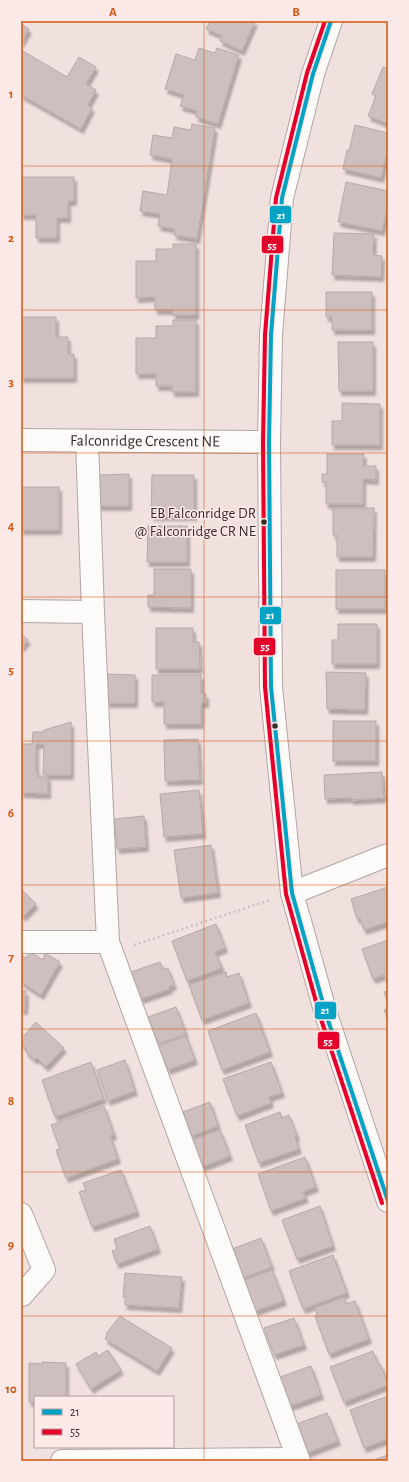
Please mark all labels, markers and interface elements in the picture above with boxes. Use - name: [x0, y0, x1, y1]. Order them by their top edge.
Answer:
- text: A: [109, 6, 117, 19]
- text: B: [292, 6, 300, 19]
- text: 1: [9, 88, 13, 101]
- line badge: 21: [269, 205, 292, 224]
- text: 21: [276, 210, 286, 221]
- text: 2: [8, 232, 14, 245]
- line badge: 55: [261, 235, 284, 254]
- text: 55: [267, 240, 277, 251]
- text: 3: [8, 376, 14, 389]
- street label: Falconridge Crescent NE: [70, 432, 220, 450]
- place label: EB Falconridge DR @ Falconridge CR NE: [135, 506, 256, 539]
- marker: EB Falconridge DR @ Falconridge CR NE: [259, 517, 269, 527]
- text: 4: [8, 520, 15, 533]
- line badge: 21: [259, 606, 282, 625]
- text: 21: [265, 610, 275, 621]
- line badge: 55: [253, 637, 276, 656]
- text: 55: [260, 641, 270, 652]
- text: 5: [8, 664, 14, 677]
- unlabelled marker: [270, 721, 280, 731]
- text: 6: [8, 807, 14, 820]
- text: 7: [8, 951, 14, 964]
- line badge: 21: [314, 1001, 337, 1020]
- text: 21: [320, 1005, 330, 1016]
- line badge: 55: [317, 1031, 340, 1050]
- text: 55: [323, 1036, 333, 1047]
- text: 8: [8, 1095, 14, 1108]
- text: 9: [8, 1239, 14, 1252]
- text: 10: [5, 1383, 17, 1396]
- legend: [34, 1396, 174, 1448]
- text: 21: [70, 1406, 80, 1418]
- text: 55: [70, 1426, 80, 1438]

